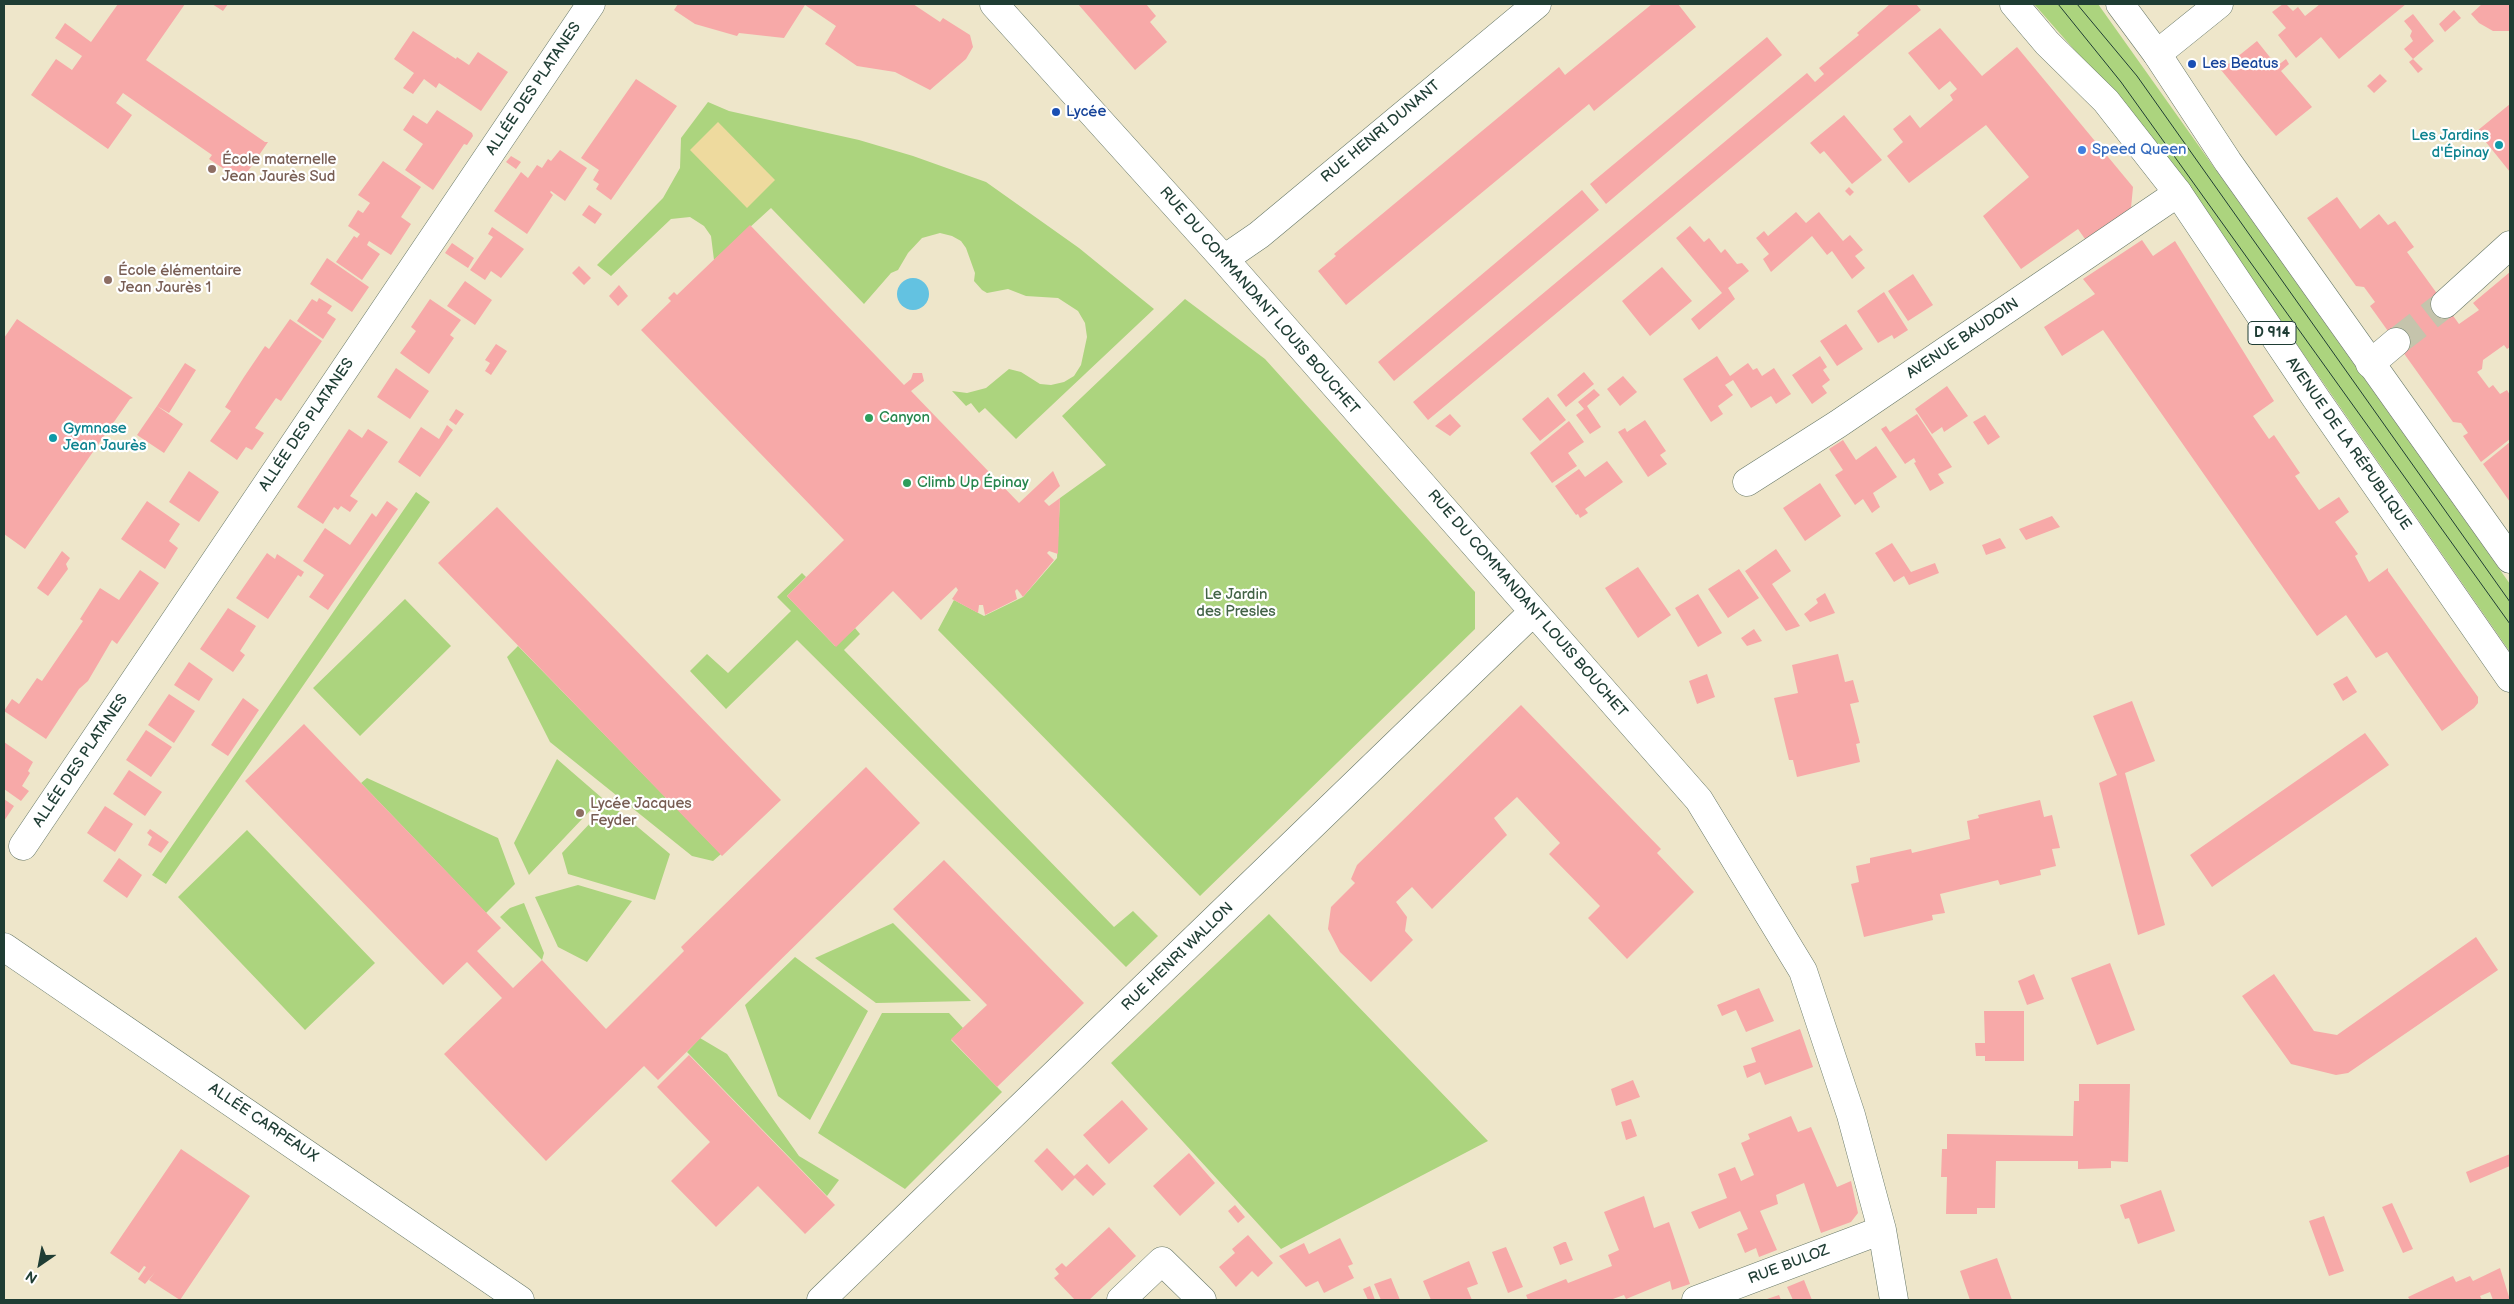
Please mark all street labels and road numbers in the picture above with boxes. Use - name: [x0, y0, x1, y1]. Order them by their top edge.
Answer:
- street label: ALLÉE DES PLATANES: [483, 19, 585, 159]
- street label: RUE HENRI DUNANT: [1318, 77, 1444, 187]
- street label: RUE DU COMMANDANT LOUIS BOUCHET: [1155, 184, 1363, 418]
- street label: AVENUE BAUDOIN: [1903, 295, 2023, 383]
- road number: D 914: [2248, 322, 2296, 344]
- street label: AVENUE DE LA RÉPUBLIQUE: [2281, 354, 2415, 534]
- street label: ALLÉE DES PLATANES: [256, 355, 358, 495]
- street label: RUE DU COMMANDANT LOUIS BOUCHET: [1423, 487, 1631, 721]
- street label: ALLÉE DES PLATANES: [30, 691, 132, 831]
- street label: RUE HENRI WALLON: [1118, 899, 1238, 1015]
- street label: ALLÉE CARPEAUX: [205, 1080, 321, 1166]
- street label: RUE BULOZ: [1746, 1241, 1832, 1289]

